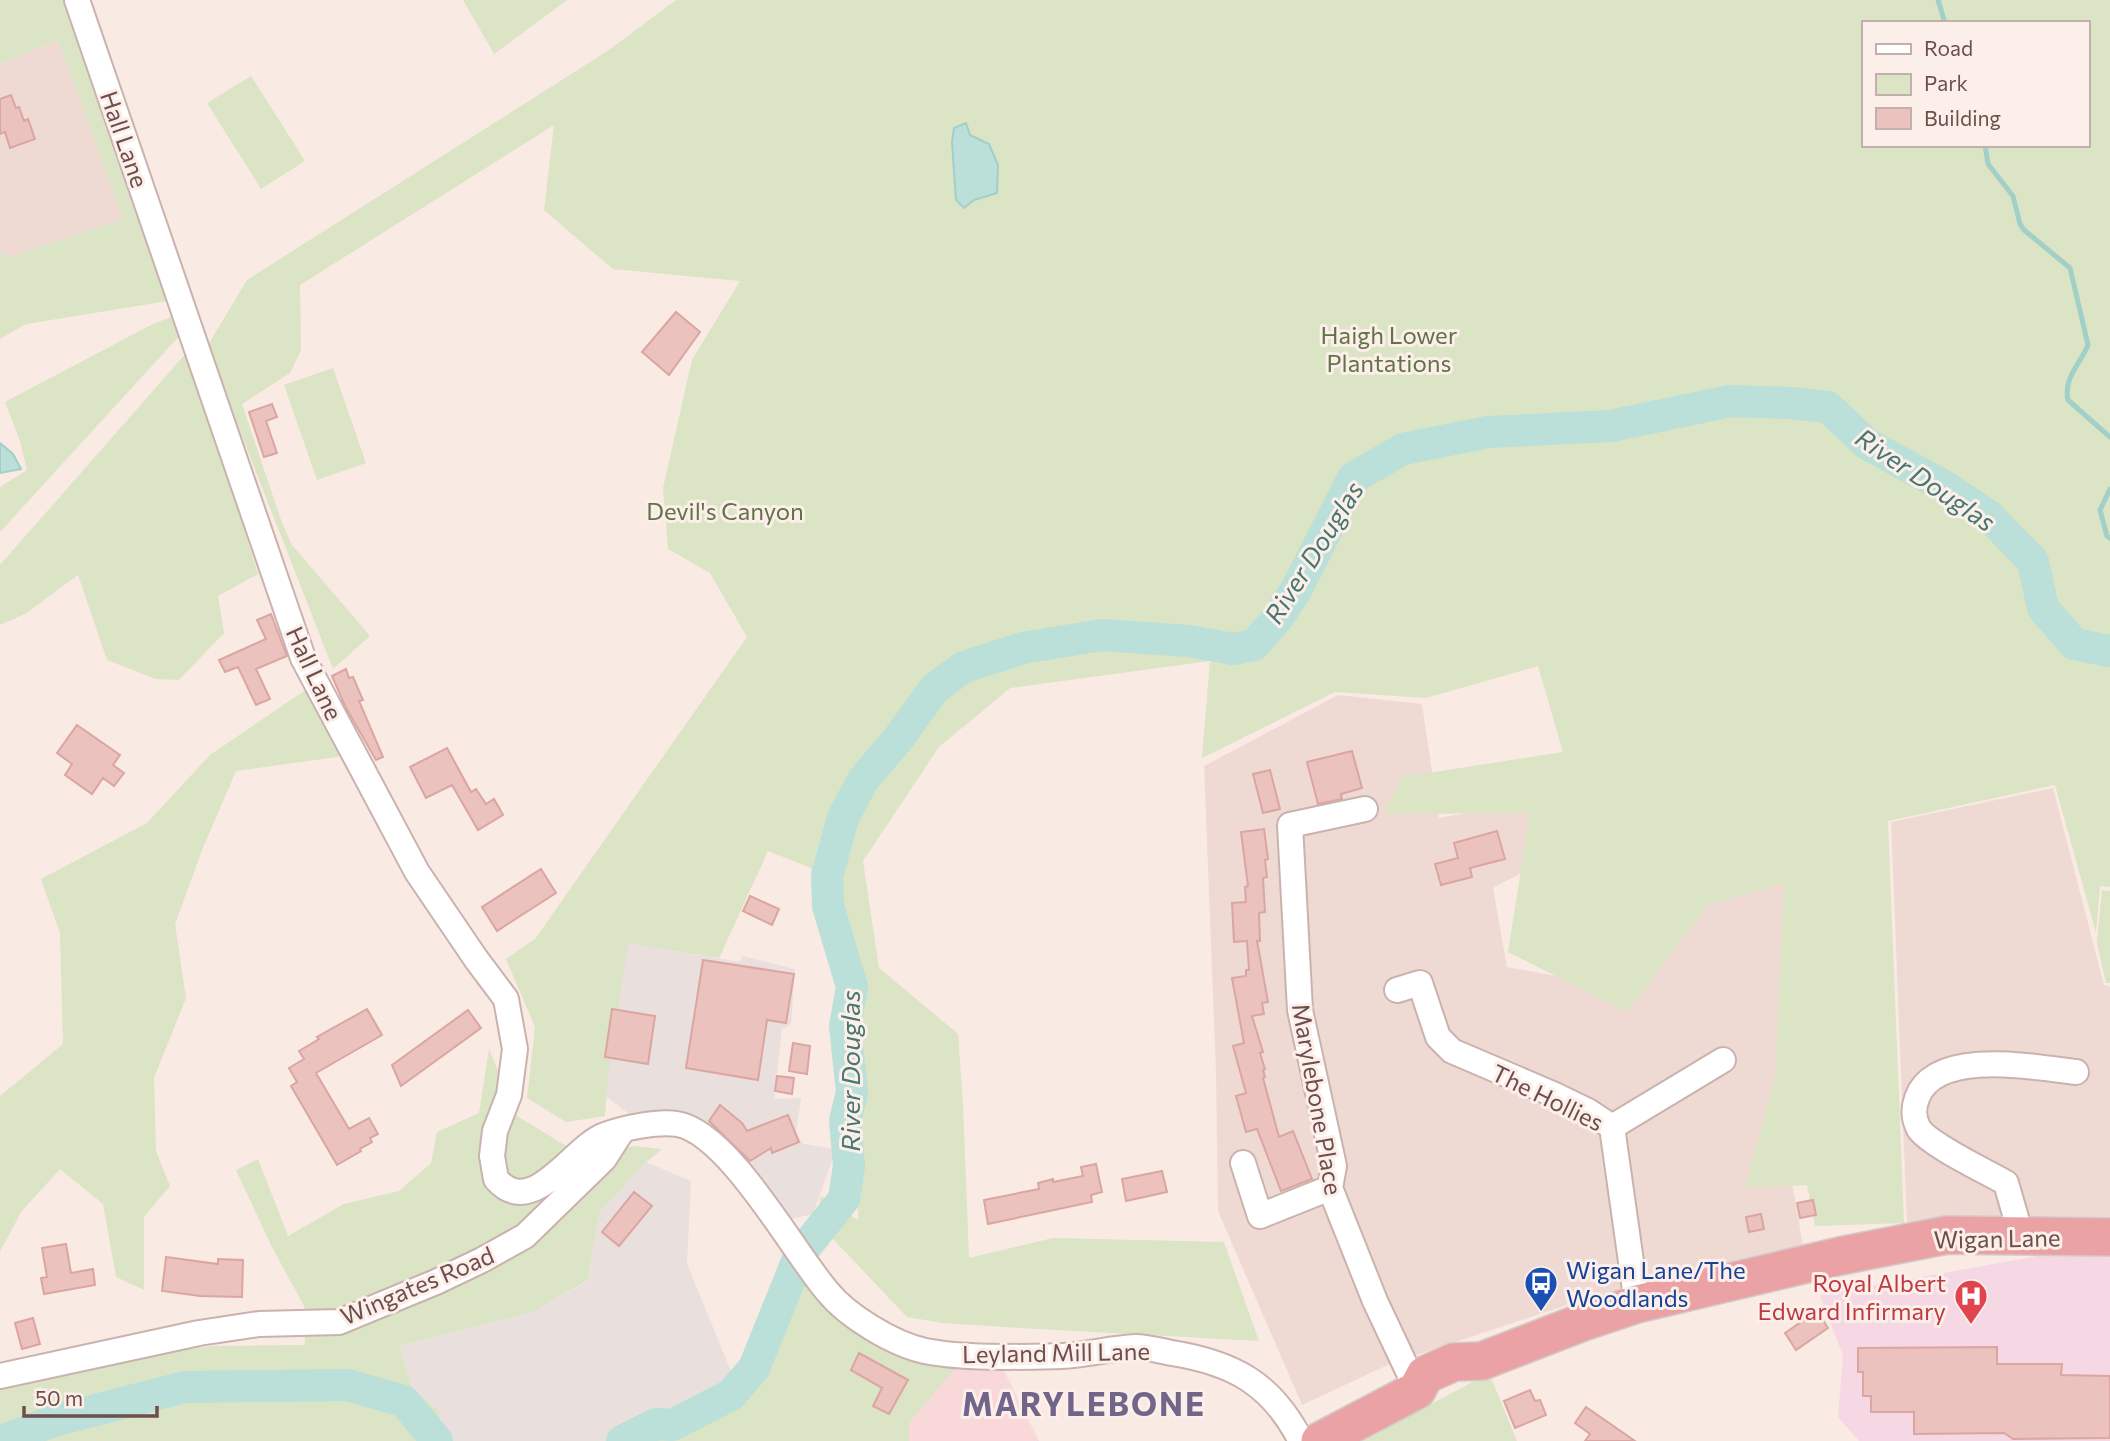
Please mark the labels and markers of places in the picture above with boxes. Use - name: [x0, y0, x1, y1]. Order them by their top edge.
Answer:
- place label: Wigan Lane/The Woodlands: [1566, 1255, 1746, 1312]
- bus stop icon: Wigan Lane/The Woodlands: [1522, 1264, 1560, 1313]
- place label: Royal Albert Edward Infirmary: [1758, 1268, 1946, 1325]
- hospital icon: Royal Albert Edward Infirmary: [1952, 1277, 1990, 1326]

